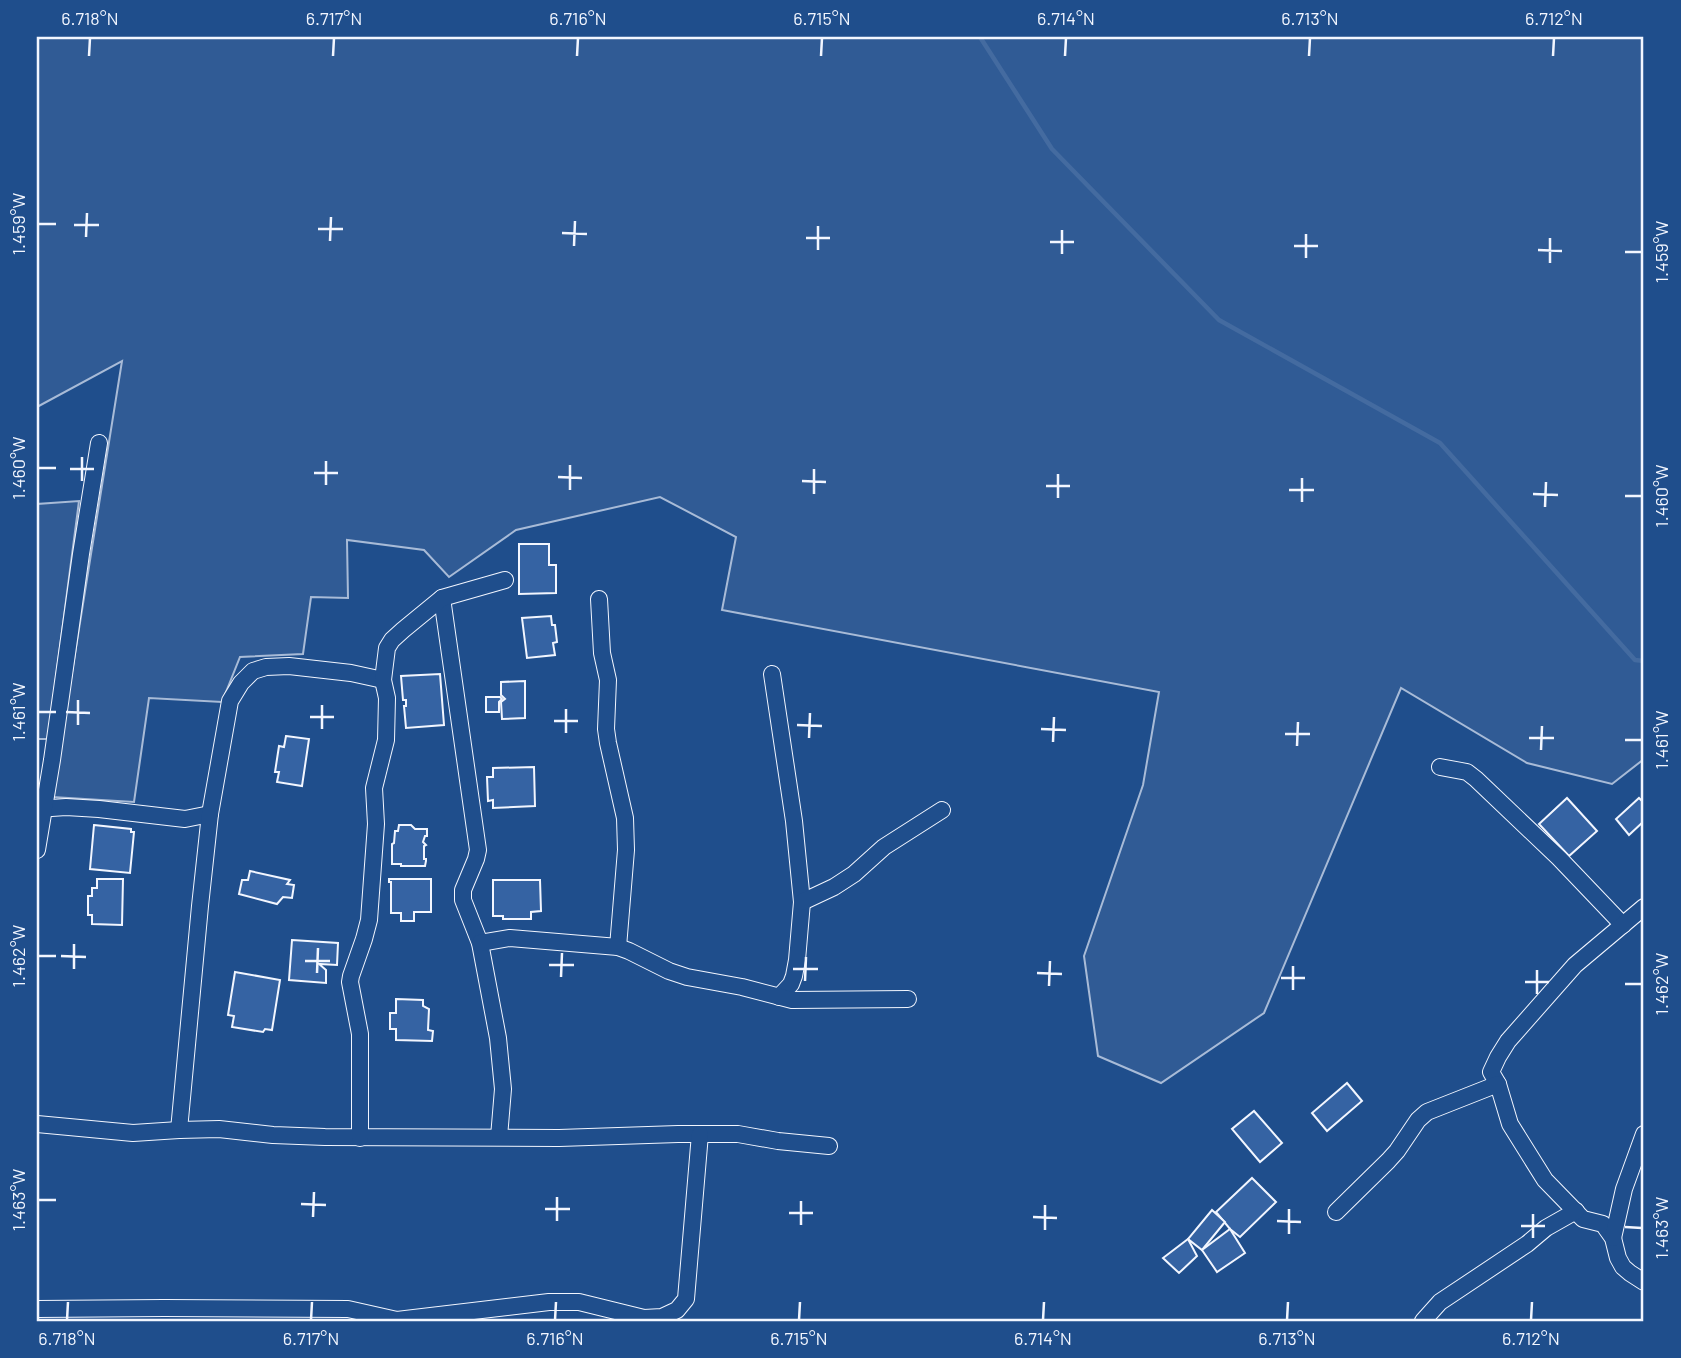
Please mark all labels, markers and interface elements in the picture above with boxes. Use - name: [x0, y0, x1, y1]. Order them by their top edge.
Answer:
- text: 6.718°N: [61, 7, 119, 29]
- text: 6.717°N: [306, 7, 362, 29]
- text: 6.716°N: [549, 7, 607, 29]
- text: 6.715°N: [793, 7, 851, 29]
- text: 6.714°N: [1037, 7, 1095, 29]
- text: 6.713°N: [1281, 7, 1339, 29]
- text: 6.712°N: [1525, 7, 1583, 29]
- text: 1.459°W: [7, 193, 29, 255]
- text: 1.459°W: [1650, 221, 1672, 283]
- text: 1.460°W: [7, 436, 29, 500]
- text: 1.460°W: [1650, 464, 1672, 528]
- text: 1.461°W: [7, 682, 29, 742]
- text: 1.461°W: [1650, 710, 1672, 770]
- text: 1.462°W: [7, 924, 29, 987]
- text: 1.462°W: [1650, 952, 1672, 1015]
- text: 1.463°W: [7, 1169, 29, 1231]
- text: 1.463°W: [1650, 1197, 1672, 1259]
- text: 6.718°N: [38, 1327, 96, 1349]
- text: 6.717°N: [283, 1327, 339, 1349]
- text: 6.716°N: [526, 1327, 584, 1349]
- text: 6.715°N: [770, 1327, 828, 1349]
- text: 6.714°N: [1014, 1327, 1072, 1349]
- text: 6.713°N: [1258, 1327, 1316, 1349]
- text: 6.712°N: [1502, 1327, 1560, 1349]

